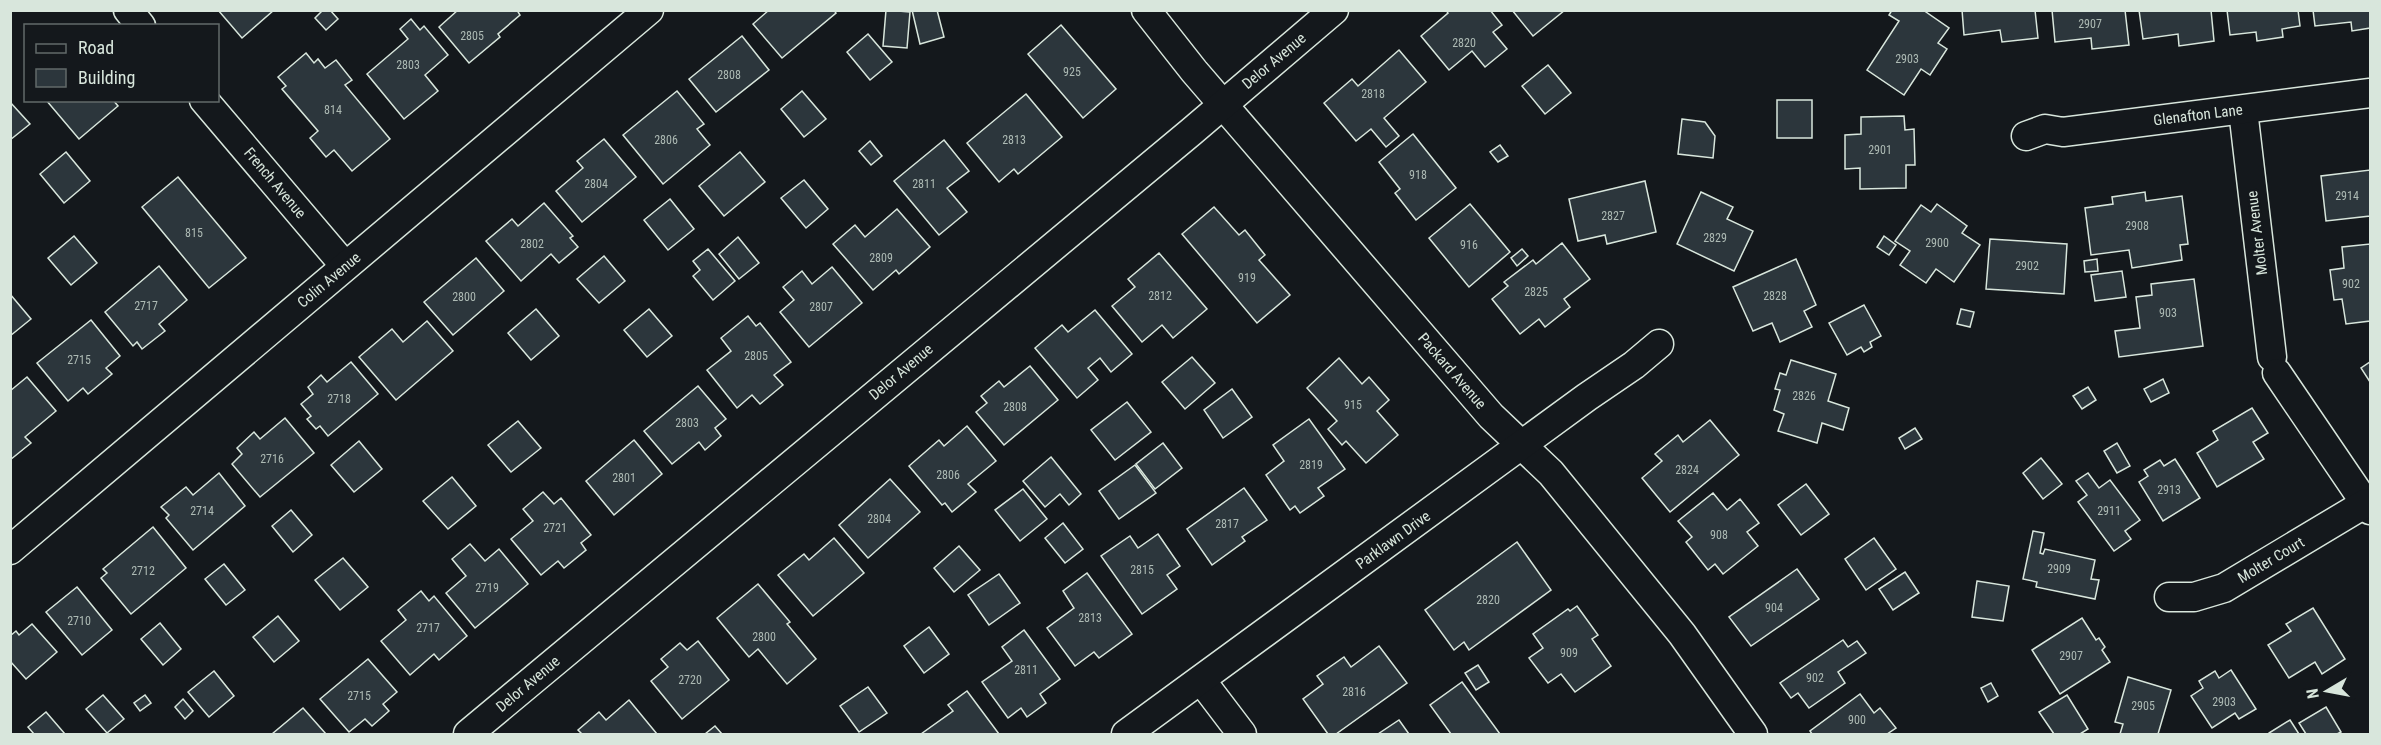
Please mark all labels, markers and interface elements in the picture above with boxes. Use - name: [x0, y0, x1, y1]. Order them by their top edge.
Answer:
- house number: 2907: [2078, 17, 2102, 31]
- legend: [24, 24, 219, 102]
- house number: 2805: [460, 29, 484, 43]
- street label: Delor Avenue: [1238, 29, 1310, 93]
- house number: 2820: [1452, 36, 1476, 50]
- text: Road: [78, 37, 114, 58]
- house number: 2903: [1895, 52, 1919, 66]
- house number: 2803: [396, 58, 420, 72]
- house number: 925: [1063, 65, 1081, 79]
- text: Building: [78, 67, 135, 88]
- house number: 2808: [717, 68, 741, 82]
- house number: 2818: [1361, 87, 1385, 101]
- street label: Glenafton Lane: [2152, 101, 2244, 129]
- house number: 814: [324, 103, 342, 117]
- house number: 2806: [654, 133, 678, 147]
- house number: 2813: [1002, 133, 1026, 147]
- house number: 2901: [1868, 143, 1892, 157]
- street label: French Avenue: [240, 144, 310, 222]
- house number: 918: [1409, 168, 1427, 182]
- house number: 2804: [584, 177, 608, 191]
- house number: 2811: [912, 177, 936, 191]
- house number: 2914: [2335, 189, 2359, 203]
- street label: Molter Avenue: [2243, 190, 2271, 276]
- house number: 2827: [1601, 209, 1625, 223]
- house number: 2908: [2125, 219, 2149, 233]
- house number: 815: [185, 226, 203, 240]
- house number: 2829: [1703, 231, 1727, 245]
- house number: 2900: [1925, 236, 1949, 250]
- house number: 2802: [520, 237, 544, 251]
- house number: 916: [1460, 238, 1478, 252]
- street label: Colin Avenue: [294, 248, 364, 312]
- house number: 2809: [869, 251, 893, 265]
- house number: 2902: [2015, 259, 2039, 273]
- house number: 919: [1238, 271, 1256, 285]
- house number: 902: [2342, 277, 2360, 291]
- house number: 2825: [1524, 285, 1548, 299]
- house number: 2812: [1148, 289, 1172, 303]
- house number: 2828: [1763, 289, 1787, 303]
- house number: 2800: [452, 290, 476, 304]
- house number: 2717: [134, 299, 158, 313]
- house number: 2807: [809, 300, 833, 314]
- house number: 903: [2159, 306, 2177, 320]
- street label: Packard Avenue: [1414, 329, 1490, 413]
- street label: Delor Avenue: [865, 340, 937, 404]
- house number: 2805: [744, 349, 768, 363]
- house number: 2715: [67, 353, 91, 367]
- house number: 2826: [1792, 389, 1816, 403]
- house number: 2718: [327, 392, 351, 406]
- house number: 915: [1344, 398, 1362, 412]
- house number: 2808: [1003, 400, 1027, 414]
- house number: 2803: [675, 416, 699, 430]
- house number: 2716: [260, 452, 284, 466]
- house number: 2819: [1299, 458, 1323, 472]
- house number: 2824: [1675, 463, 1699, 477]
- house number: 2806: [936, 468, 960, 482]
- house number: 2801: [612, 471, 636, 485]
- house number: 2913: [2157, 483, 2181, 497]
- house number: 2714: [190, 504, 214, 518]
- house number: 2911: [2097, 504, 2121, 518]
- street label: Parklawn Drive: [1352, 507, 1434, 573]
- house number: 2804: [867, 512, 891, 526]
- house number: 2817: [1215, 517, 1239, 531]
- house number: 2721: [543, 521, 567, 535]
- house number: 908: [1710, 528, 1728, 542]
- street label: Molter Court: [2234, 533, 2308, 587]
- house number: 2909: [2047, 562, 2071, 576]
- house number: 2815: [1130, 563, 1154, 577]
- house number: 2712: [131, 564, 155, 578]
- house number: 2719: [475, 581, 499, 595]
- house number: 2820: [1476, 593, 1500, 607]
- house number: 904: [1765, 601, 1783, 615]
- house number: 2813: [1078, 611, 1102, 625]
- house number: 2710: [67, 614, 91, 628]
- house number: 2717: [416, 621, 440, 635]
- house number: 2800: [752, 630, 776, 644]
- house number: 909: [1560, 646, 1578, 660]
- house number: 2907: [2059, 649, 2083, 663]
- street label: Delor Avenue: [492, 652, 564, 716]
- north arrow: [2297, 661, 2357, 721]
- house number: 2811: [1014, 663, 1038, 677]
- house number: 902: [1806, 671, 1824, 685]
- house number: 2720: [678, 673, 702, 687]
- house number: 2816: [1342, 685, 1366, 699]
- text: N: [2303, 687, 2323, 700]
- house number: 2715: [347, 689, 371, 703]
- house number: 2903: [2212, 695, 2236, 709]
- house number: 2905: [2131, 699, 2155, 713]
- house number: 900: [1848, 713, 1866, 727]

